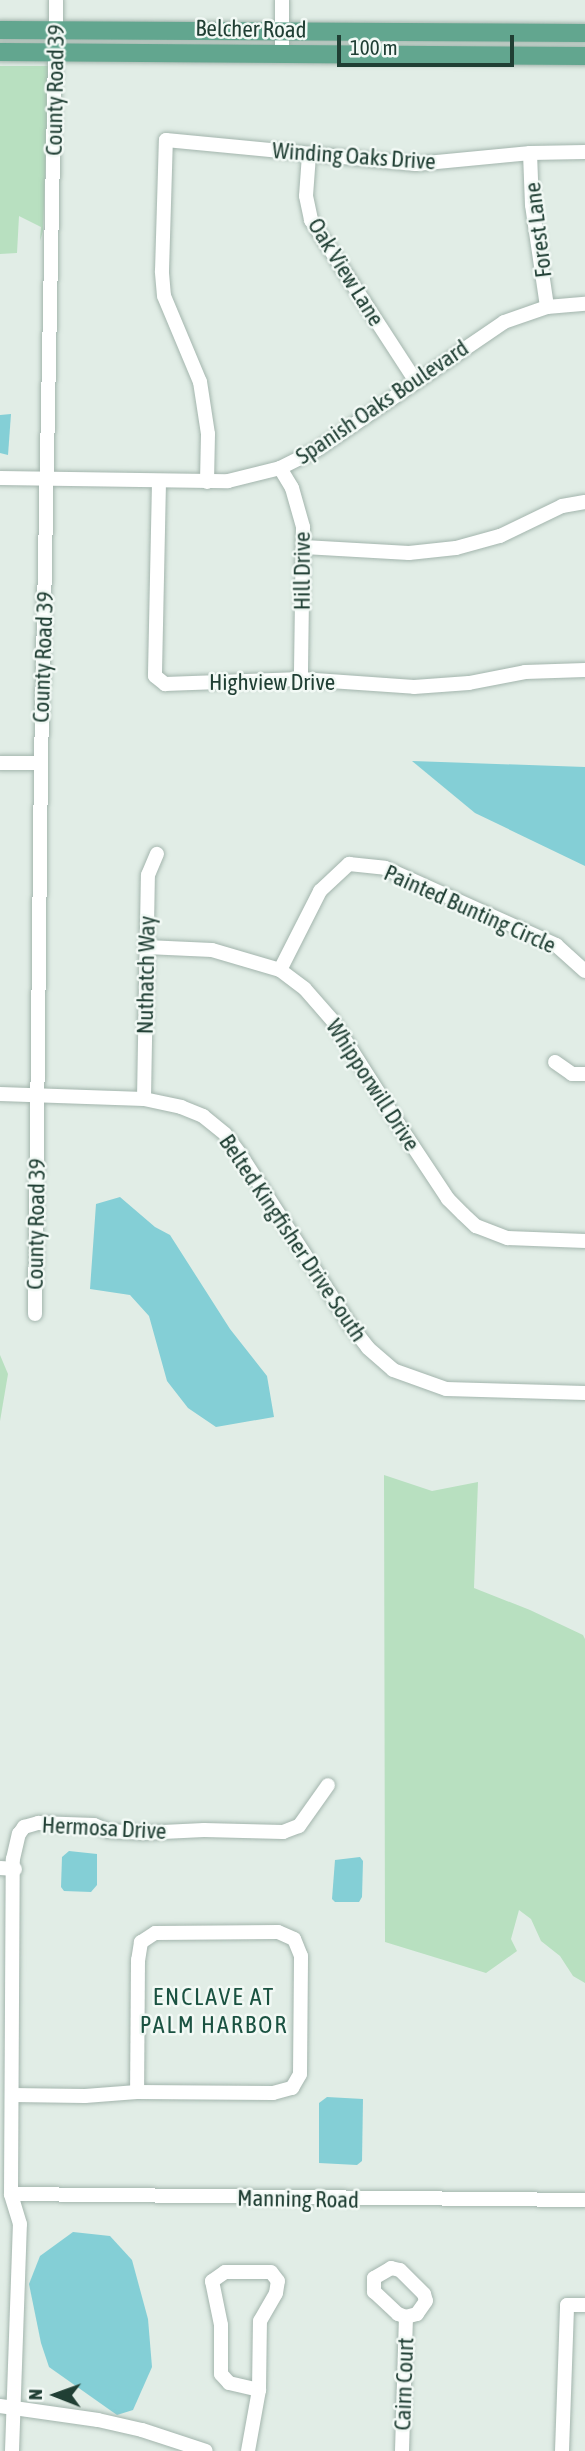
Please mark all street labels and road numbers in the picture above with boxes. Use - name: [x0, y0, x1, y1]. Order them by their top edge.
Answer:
- street label: Belcher Road: [195, 14, 307, 44]
- street label: County Road 39: [40, 24, 70, 156]
- street label: Winding Oaks Drive: [271, 137, 437, 175]
- street label: Forest Lane: [518, 181, 558, 279]
- street label: Oak View Lane: [302, 213, 390, 331]
- street label: Spanish Oaks Boulevard: [290, 334, 474, 470]
- street label: Hill Drive: [288, 532, 316, 610]
- street label: County Road 39: [27, 591, 59, 723]
- street label: Highview Drive: [209, 668, 335, 696]
- street label: Painted Bunting Circle: [380, 859, 560, 959]
- street label: Nuthatch Way: [131, 916, 161, 1034]
- street label: Whipporwill Drive: [320, 1014, 426, 1156]
- street label: Belted Kingfisher Drive South: [213, 1129, 373, 1347]
- street label: County Road 39: [21, 1158, 51, 1290]
- street label: Hermosa Drive: [41, 1811, 167, 1845]
- street label: Manning Road: [237, 2184, 359, 2214]
- street label: Cairn Court: [389, 2337, 419, 2431]

